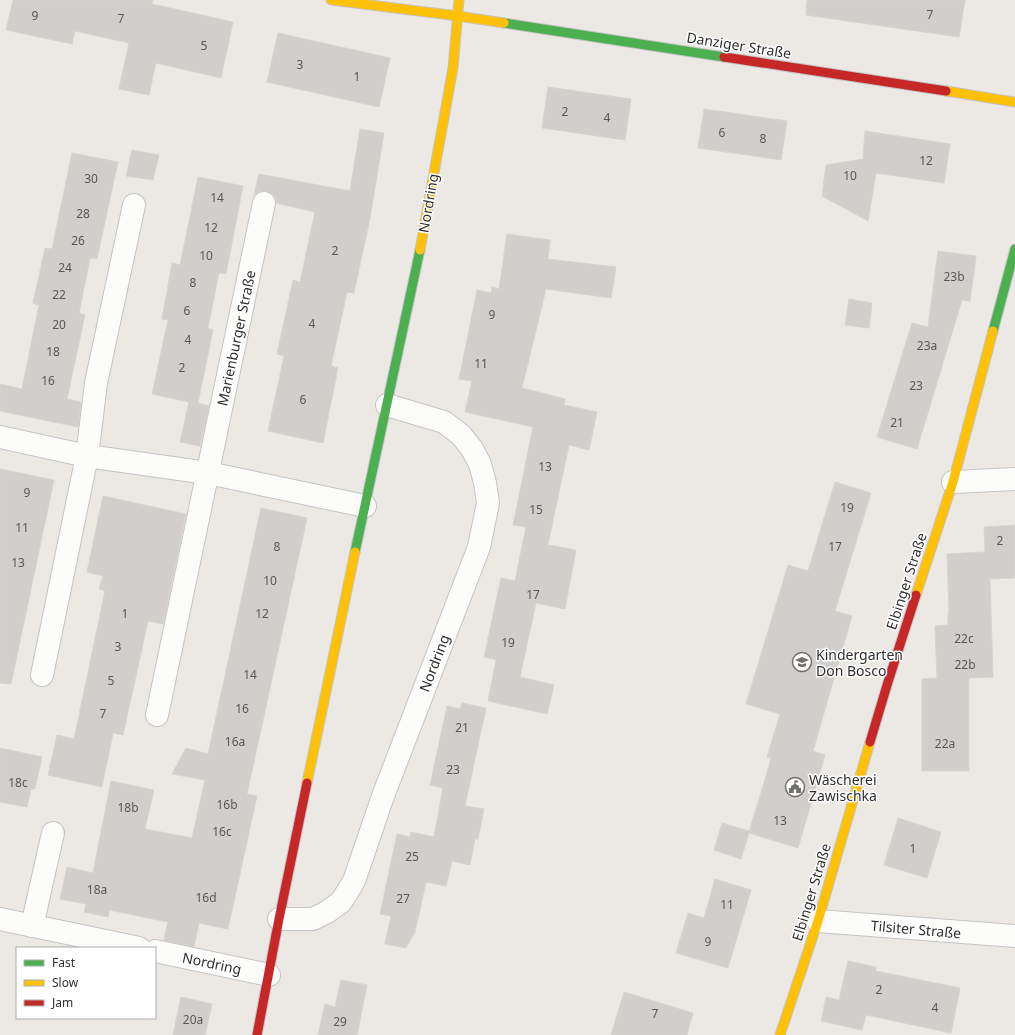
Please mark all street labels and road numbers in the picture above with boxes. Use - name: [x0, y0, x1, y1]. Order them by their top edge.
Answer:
- street label: Danziger Straße: [685, 27, 793, 63]
- street label: Nordring: [413, 172, 443, 234]
- street label: Marienburger Straße: [212, 268, 260, 408]
- street label: Elbinger Straße: [881, 530, 931, 632]
- street label: Nordring: [414, 632, 454, 694]
- street label: Elbinger Straße: [787, 841, 835, 943]
- street label: Tilsiter Straße: [870, 916, 962, 942]
- street label: Nordring: [181, 947, 243, 979]

